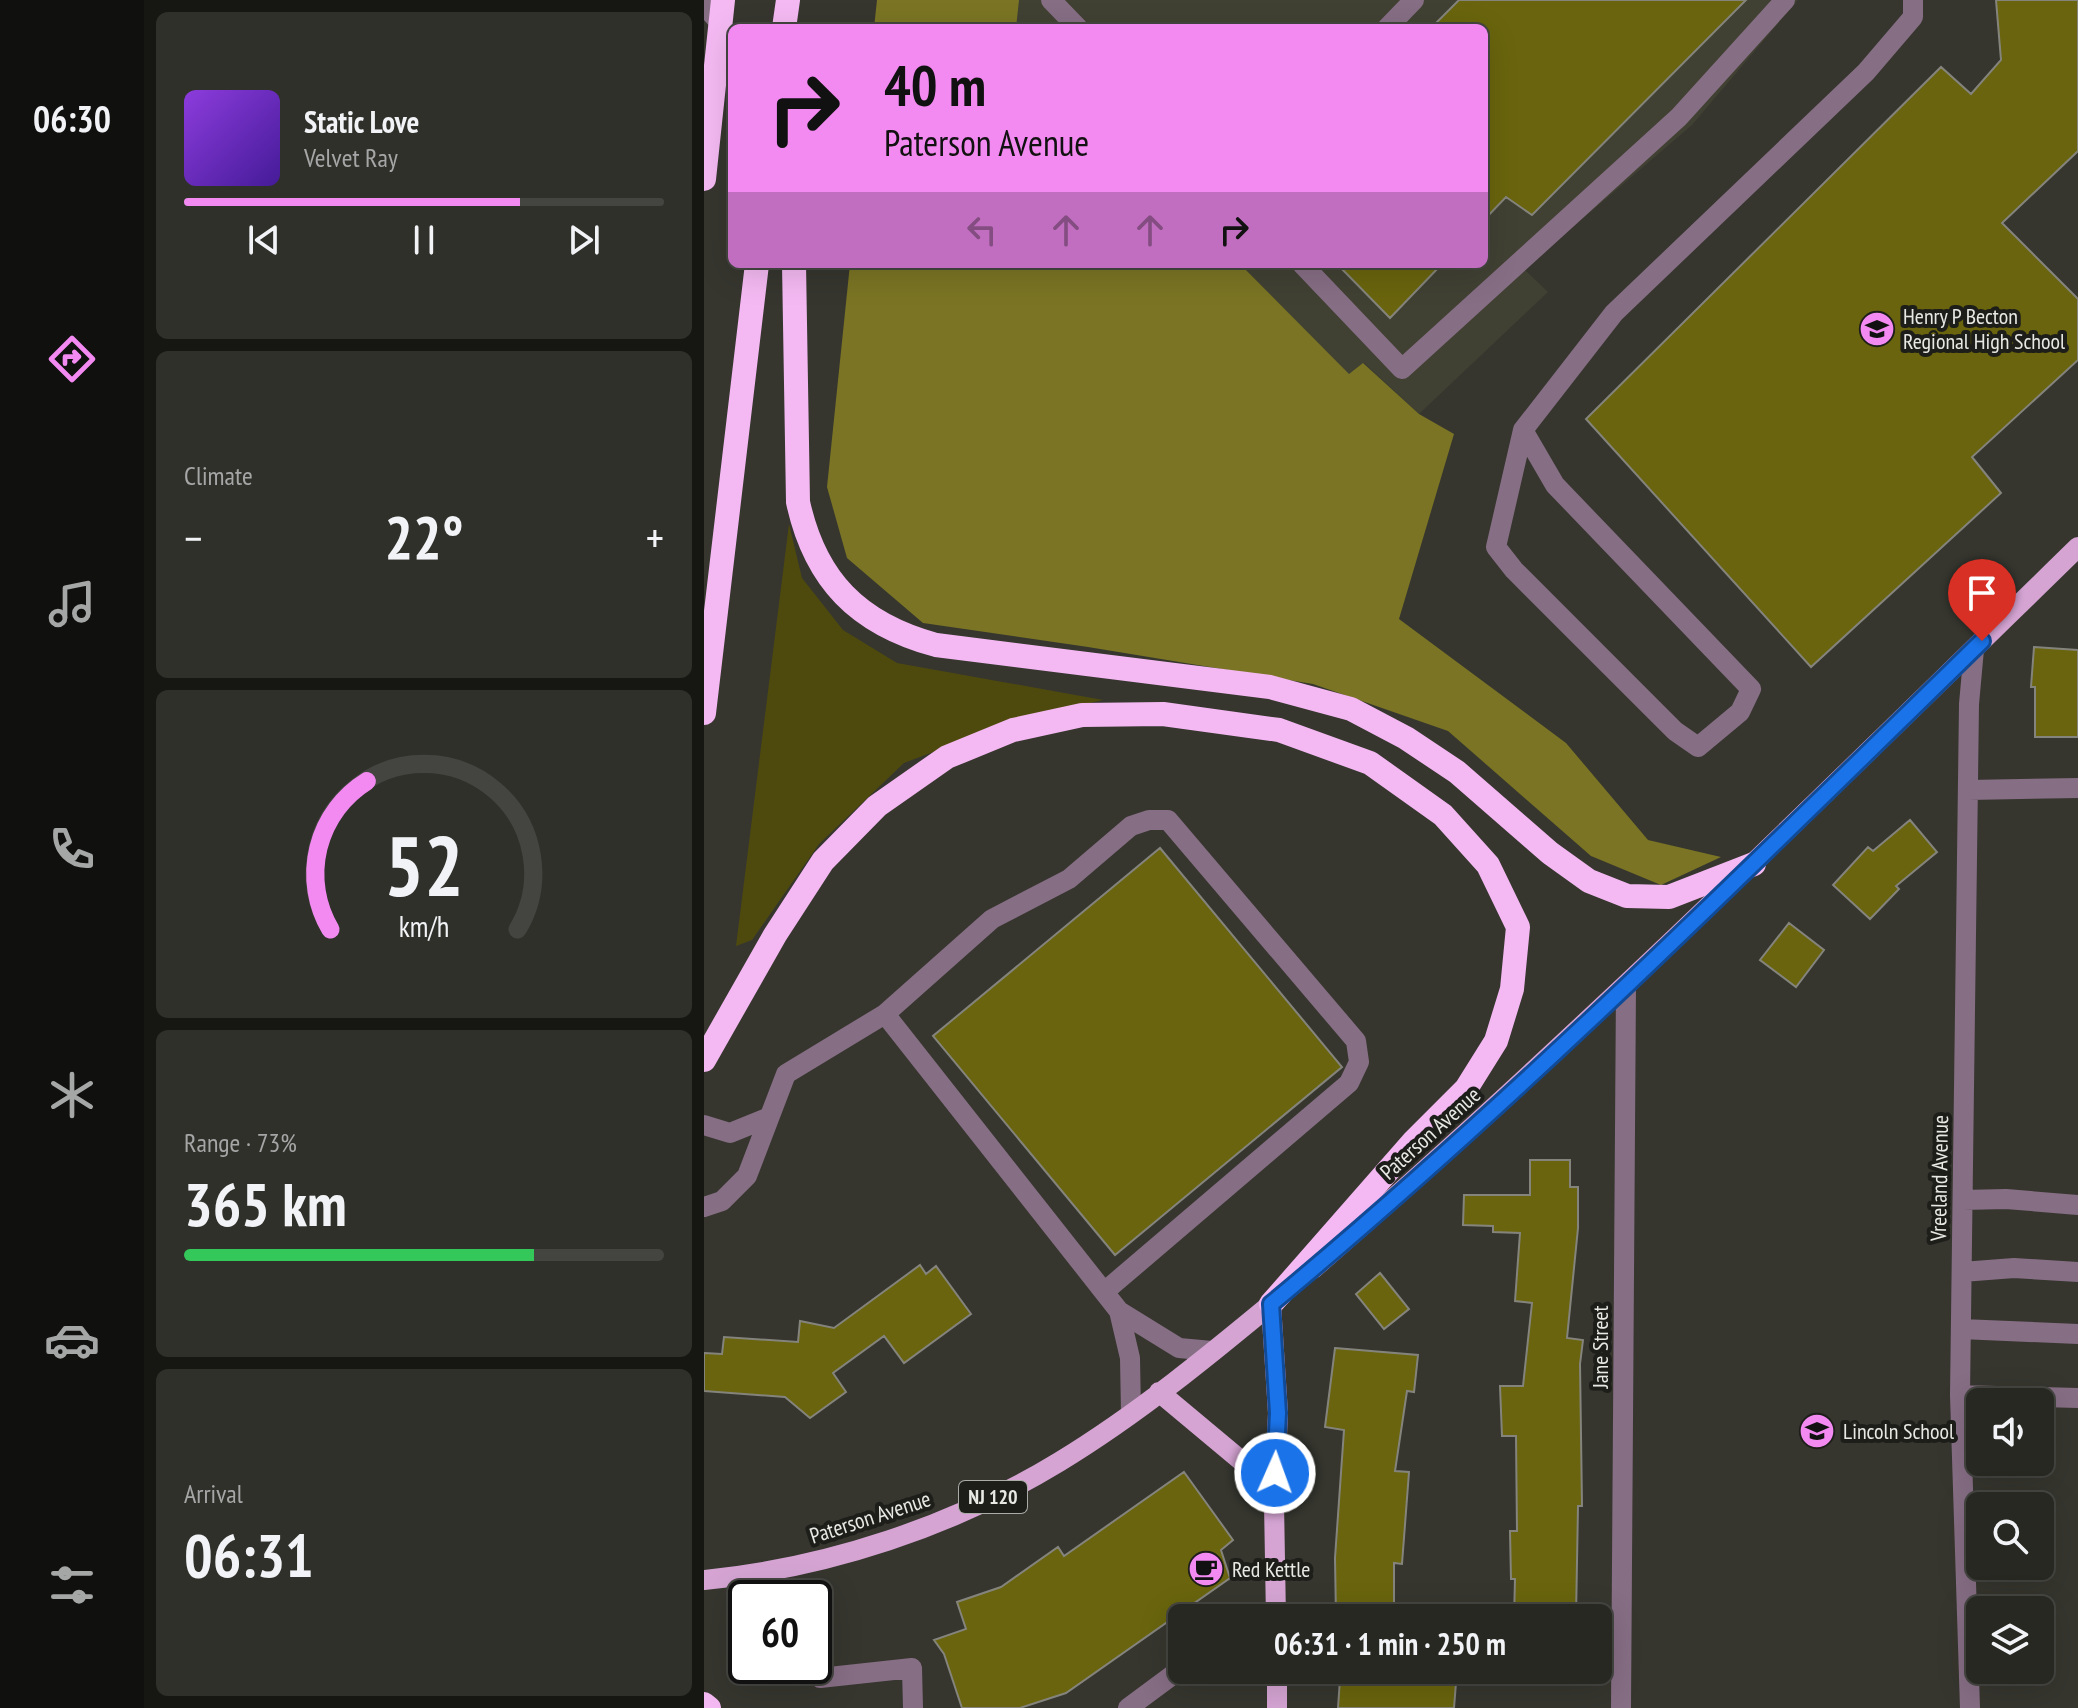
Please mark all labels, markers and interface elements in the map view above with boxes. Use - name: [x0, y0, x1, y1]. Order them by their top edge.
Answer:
- text: 40 m: [884, 49, 986, 121]
- icon: right: [752, 56, 856, 160]
- text: 06:30: [33, 95, 111, 142]
- text: Static Love: [304, 102, 419, 141]
- text: Paterson Avenue: [884, 119, 1089, 166]
- text: Velvet Ray: [304, 141, 398, 174]
- icon: left: [960, 208, 1004, 252]
- icon: ahead: [1044, 208, 1088, 252]
- icon: ahead: [1128, 208, 1172, 252]
- icon: right: [1212, 208, 1256, 252]
- icon: previous: [242, 218, 286, 262]
- icon: pause: [402, 218, 446, 262]
- icon: next: [562, 218, 606, 262]
- place label: Henry P Becton Regional High School: [1903, 302, 2066, 355]
- school or university icon: Henry P Becton Regional High School: [1858, 310, 1896, 348]
- icon: directions: [44, 331, 100, 387]
- text: Climate: [184, 459, 253, 492]
- text: 22°: [384, 498, 464, 576]
- text: −: [184, 509, 202, 566]
- text: +: [646, 509, 664, 566]
- pin: [1948, 559, 2016, 641]
- icon: arrive: [1960, 571, 2004, 615]
- icon: music: [44, 576, 100, 632]
- text: 52: [384, 811, 464, 919]
- icon: phone: [44, 821, 100, 877]
- text: km/h: [399, 908, 449, 945]
- icon: climate: [44, 1067, 100, 1123]
- street label: Paterson Avenue: [1374, 1081, 1486, 1185]
- street label: Vreeland Avenue: [1924, 1115, 1954, 1242]
- text: Range · 73%: [184, 1126, 297, 1159]
- text: 365 km: [184, 1165, 347, 1243]
- street label: Jane Street: [1586, 1305, 1614, 1390]
- icon: car: [44, 1312, 100, 1368]
- map controls: [1966, 1388, 2054, 1684]
- button: sound: [1966, 1388, 2054, 1476]
- school or university icon: Lincoln School: [1798, 1412, 1836, 1450]
- place label: Lincoln School: [1843, 1417, 1955, 1445]
- position arrow: [1233, 1431, 1317, 1515]
- text: Arrival: [184, 1477, 243, 1510]
- road number: NJ 120: [959, 1481, 1027, 1513]
- street label: Paterson Avenue: [806, 1484, 934, 1550]
- button: search: [1966, 1492, 2054, 1580]
- text: 06:31: [184, 1516, 314, 1594]
- cafe icon: Red Kettle: [1187, 1550, 1225, 1588]
- place label: Red Kettle: [1232, 1555, 1310, 1583]
- icon: filters: [44, 1557, 100, 1613]
- speed limit sign: 60: [728, 1580, 832, 1684]
- button: layers: [1966, 1596, 2054, 1684]
- text: 06:31 · 1 min · 250 m: [1274, 1624, 1506, 1663]

